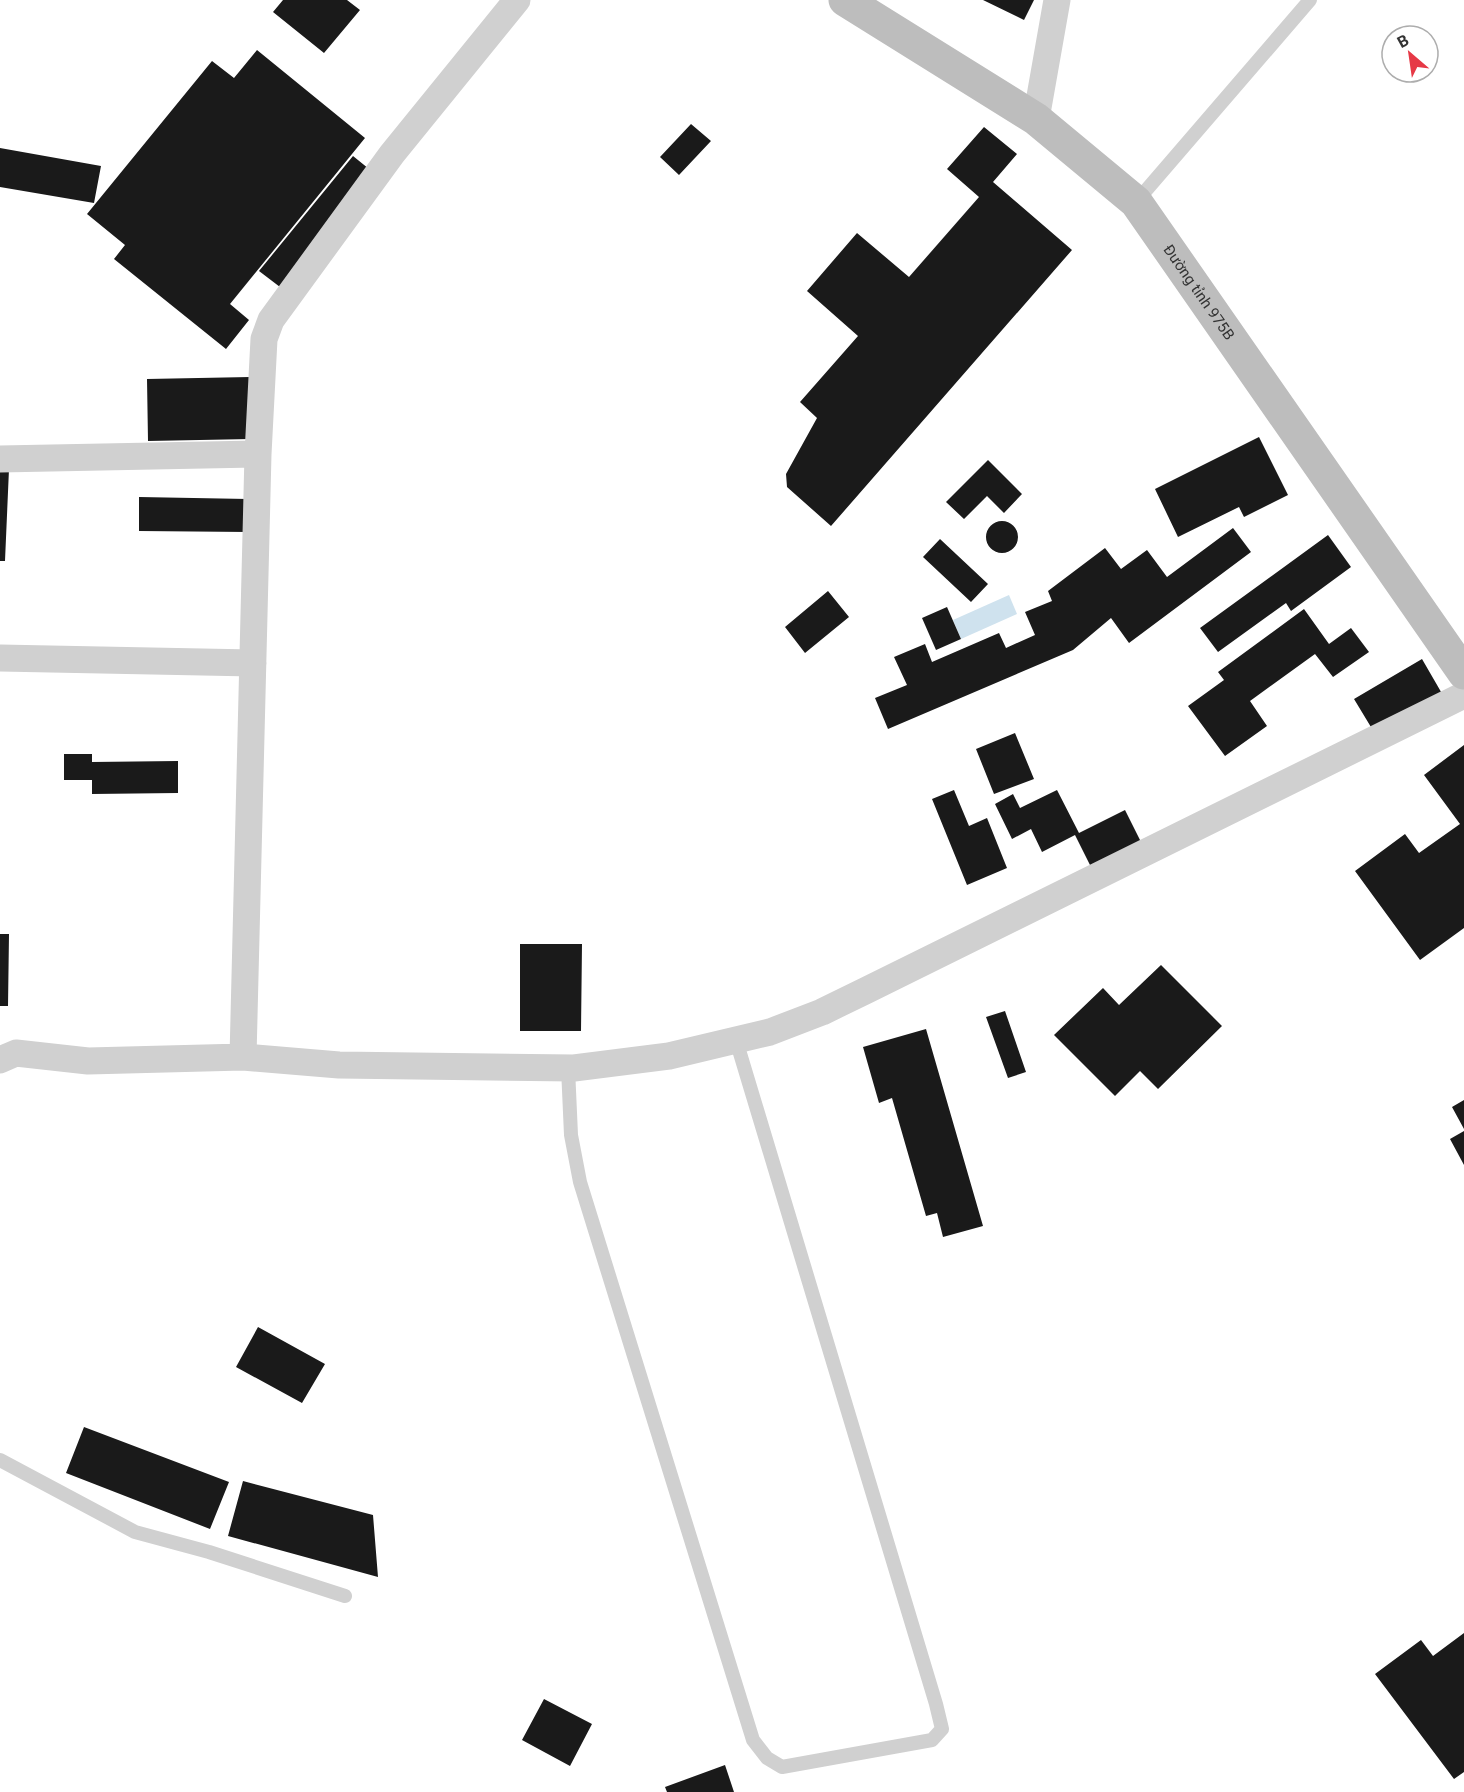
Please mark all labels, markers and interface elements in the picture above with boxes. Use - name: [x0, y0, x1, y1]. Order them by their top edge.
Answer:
- north arrow: [1380, 24, 1440, 84]
- text: B: [1394, 31, 1412, 52]
- street label: Đường tỉnh 975B: [1159, 241, 1238, 343]

